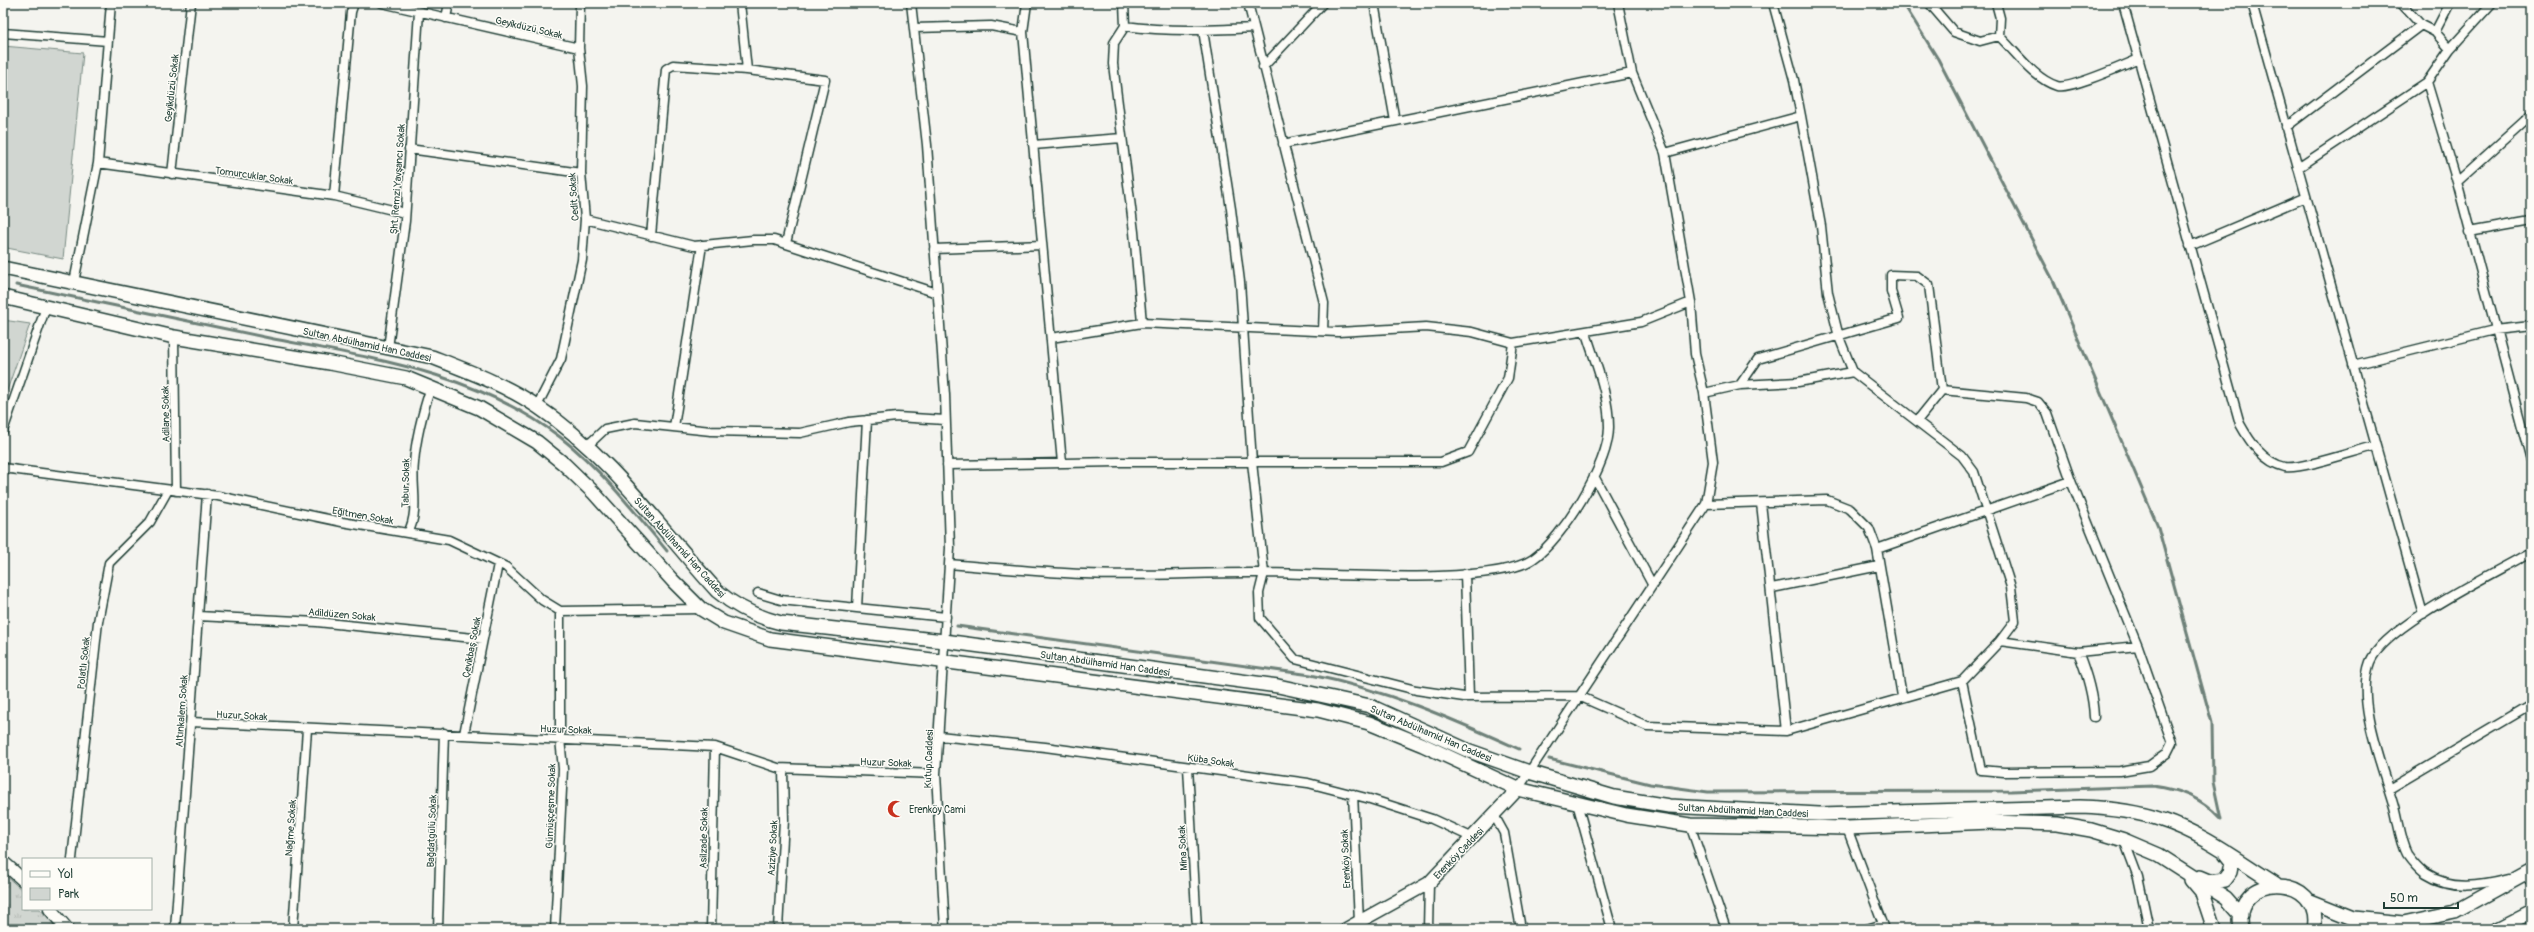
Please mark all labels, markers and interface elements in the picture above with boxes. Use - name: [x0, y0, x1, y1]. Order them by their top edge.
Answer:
- street label: Geyikdüzü Sokak: [494, 14, 564, 42]
- street label: Geyikdüzü Sokak: [162, 53, 182, 123]
- street label: Şht. Remzi Yavşancı Sokak: [388, 123, 408, 235]
- street label: Tomurcuklar Sokak: [214, 165, 295, 188]
- street label: Cedit Sokak: [566, 172, 582, 221]
- street label: Sultan Abdülhamid Han Caddesi: [302, 326, 432, 364]
- street label: Adilane Sokak: [159, 385, 172, 443]
- street label: Tabur Sokak: [400, 457, 412, 508]
- street label: Sultan Abdülhamid Han Caddesi: [631, 495, 728, 600]
- street label: Eğitmen Sokak: [331, 505, 395, 527]
- street label: Adildüzen Sokak: [308, 606, 377, 624]
- street label: Çevikbaş Sokak: [460, 615, 484, 679]
- street label: Polatlı Sokak: [75, 635, 93, 690]
- street label: Sultan Abdülhamid Han Caddesi: [1039, 649, 1171, 679]
- street label: Altınkalem Sokak: [173, 674, 191, 748]
- street label: Sultan Abdülhamid Han Caddesi: [1368, 703, 1493, 765]
- street label: Huzur Sokak: [216, 709, 269, 723]
- street label: Huzur Sokak: [540, 723, 593, 737]
- street label: Kutup Caddesi: [922, 729, 936, 789]
- street label: Küba Sokak: [1187, 752, 1236, 770]
- street label: Huzur Sokak: [860, 756, 913, 770]
- street label: Gümüşçeşme Sokak: [544, 762, 559, 849]
- street label: Bağdatgülü Sokak: [425, 794, 439, 868]
- street label: Nağme Sokak: [283, 798, 299, 857]
- mosque icon: Erenköy Cami: [886, 799, 906, 819]
- street label: Sultan Abdülhamid Han Caddesi: [1677, 802, 1809, 820]
- place label: Erenköy Cami: [909, 804, 966, 816]
- street label: Asilzade Sokak: [697, 806, 711, 869]
- street label: Aziziye Sokak: [766, 819, 780, 876]
- street label: Mina Sokak: [1176, 824, 1190, 871]
- street label: Erenköy Caddesi: [1431, 825, 1486, 882]
- street label: Erenköy Sokak: [1338, 828, 1354, 889]
- legend: [22, 858, 152, 910]
- text: Yol: [57, 867, 73, 882]
- scale bar: [2384, 884, 2458, 910]
- text: Park: [58, 887, 79, 902]
- text: 50 m: [2390, 891, 2418, 906]

